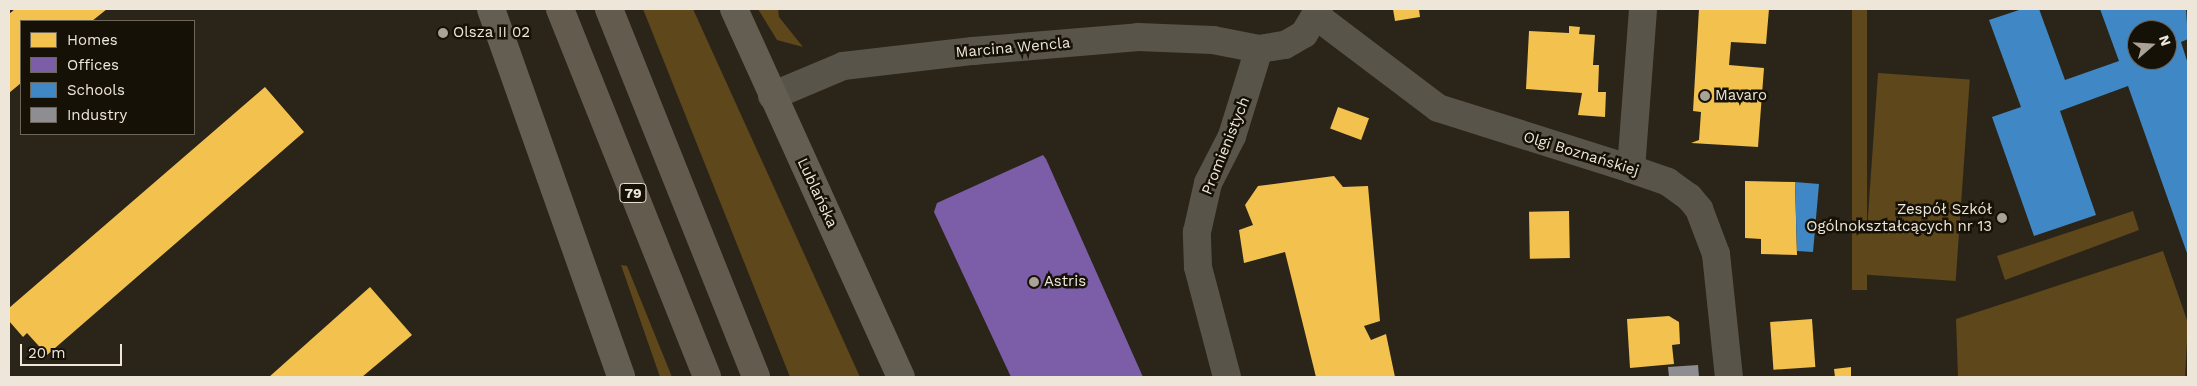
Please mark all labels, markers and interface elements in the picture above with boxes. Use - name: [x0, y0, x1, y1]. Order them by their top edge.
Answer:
- legend: [20, 20, 195, 135]
- north arrow: [2127, 20, 2177, 70]
- place label: Olsza II 02: [453, 24, 530, 42]
- marker: Olsza II 02: [437, 27, 449, 39]
- text: Homes: [67, 31, 118, 49]
- text: N: [2156, 33, 2174, 48]
- street label: Marcina Wencla: [955, 34, 1071, 62]
- text: Offices: [67, 56, 119, 74]
- text: Schools: [67, 81, 125, 99]
- place label: Mavaro: [1715, 87, 1767, 105]
- marker: Mavaro: [1699, 90, 1711, 102]
- street label: Promienistych: [1198, 94, 1254, 198]
- text: Industry: [67, 106, 127, 124]
- street label: Olgi Boznańskiej: [1521, 128, 1641, 180]
- street label: Lublańska: [793, 155, 841, 231]
- road number: 79: [619, 182, 647, 204]
- place label: Zespół Szkół Ogólnokształcących nr 13: [1806, 200, 1992, 235]
- marker: Zespół Szkół Ogólnokształcących nr 13: [1996, 212, 2008, 224]
- place label: Astris: [1044, 273, 1086, 291]
- marker: Astris: [1028, 276, 1040, 288]
- scale bar: [22, 334, 125, 366]
- text: 20 m: [28, 344, 66, 362]

